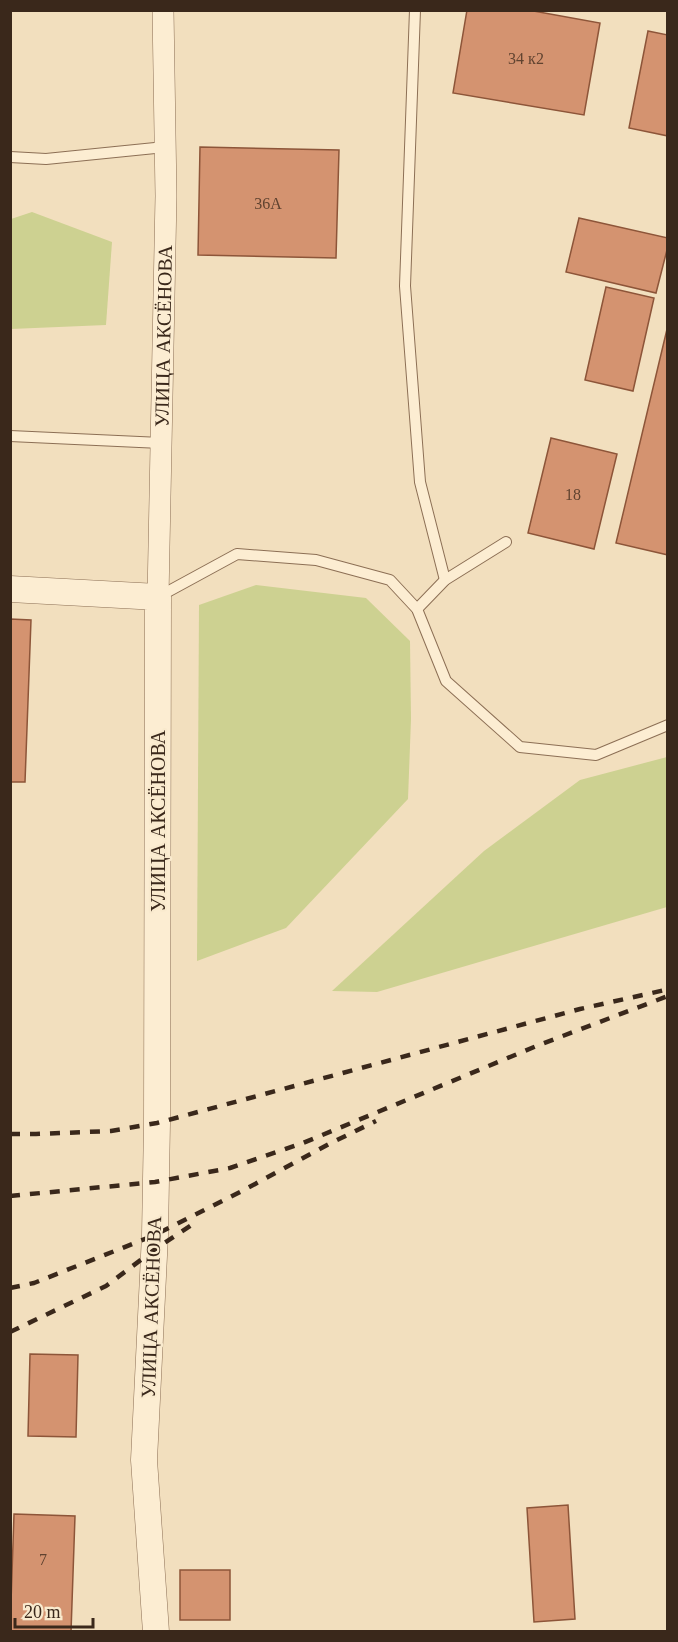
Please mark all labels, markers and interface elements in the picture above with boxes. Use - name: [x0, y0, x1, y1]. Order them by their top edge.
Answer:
- house number: 34 к2: [508, 50, 544, 67]
- house number: 36А: [254, 195, 282, 212]
- street label: УЛИЦА АКСЁНОВА: [150, 244, 176, 427]
- house number: 18: [565, 486, 581, 503]
- street label: УЛИЦА АКСЁНОВА: [147, 729, 170, 912]
- street label: УЛИЦА АКСЁНОВА: [137, 1215, 166, 1398]
- house number: 7: [39, 1551, 47, 1568]
- scale bar: [15, 1591, 93, 1629]
- text: 20 m: [24, 1602, 61, 1622]

